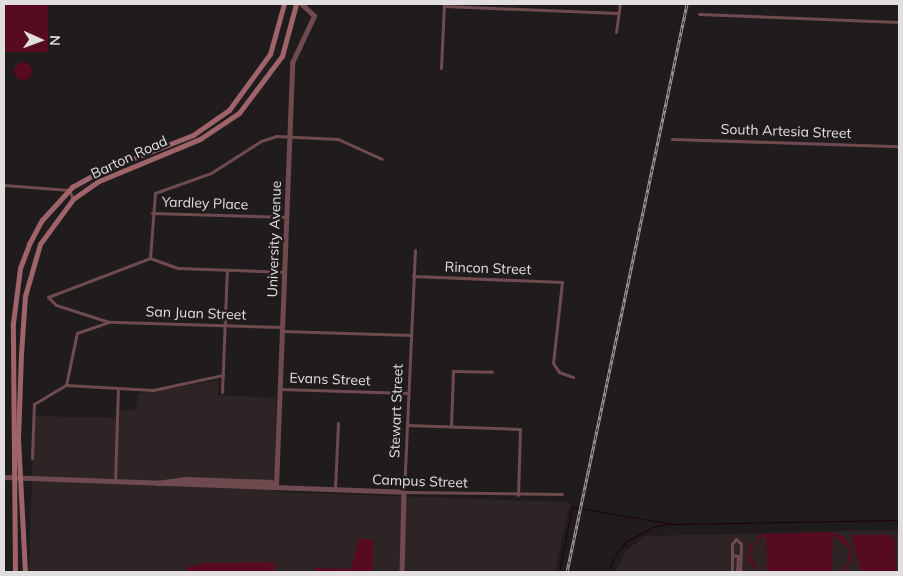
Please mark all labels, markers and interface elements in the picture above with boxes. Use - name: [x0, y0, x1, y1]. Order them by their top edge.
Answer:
- north arrow: [15, 15, 65, 65]
- text: N: [46, 35, 64, 46]
- street label: South Artesia Street: [720, 120, 852, 142]
- street label: Barton Road: [88, 132, 170, 182]
- street label: University Avenue: [264, 180, 284, 298]
- street label: Yardley Place: [162, 193, 248, 213]
- street label: Rincon Street: [444, 258, 532, 278]
- street label: San Juan Street: [145, 303, 247, 323]
- street label: Stewart Street: [386, 364, 406, 458]
- street label: Evans Street: [289, 369, 371, 389]
- street label: Campus Street: [372, 471, 468, 491]

